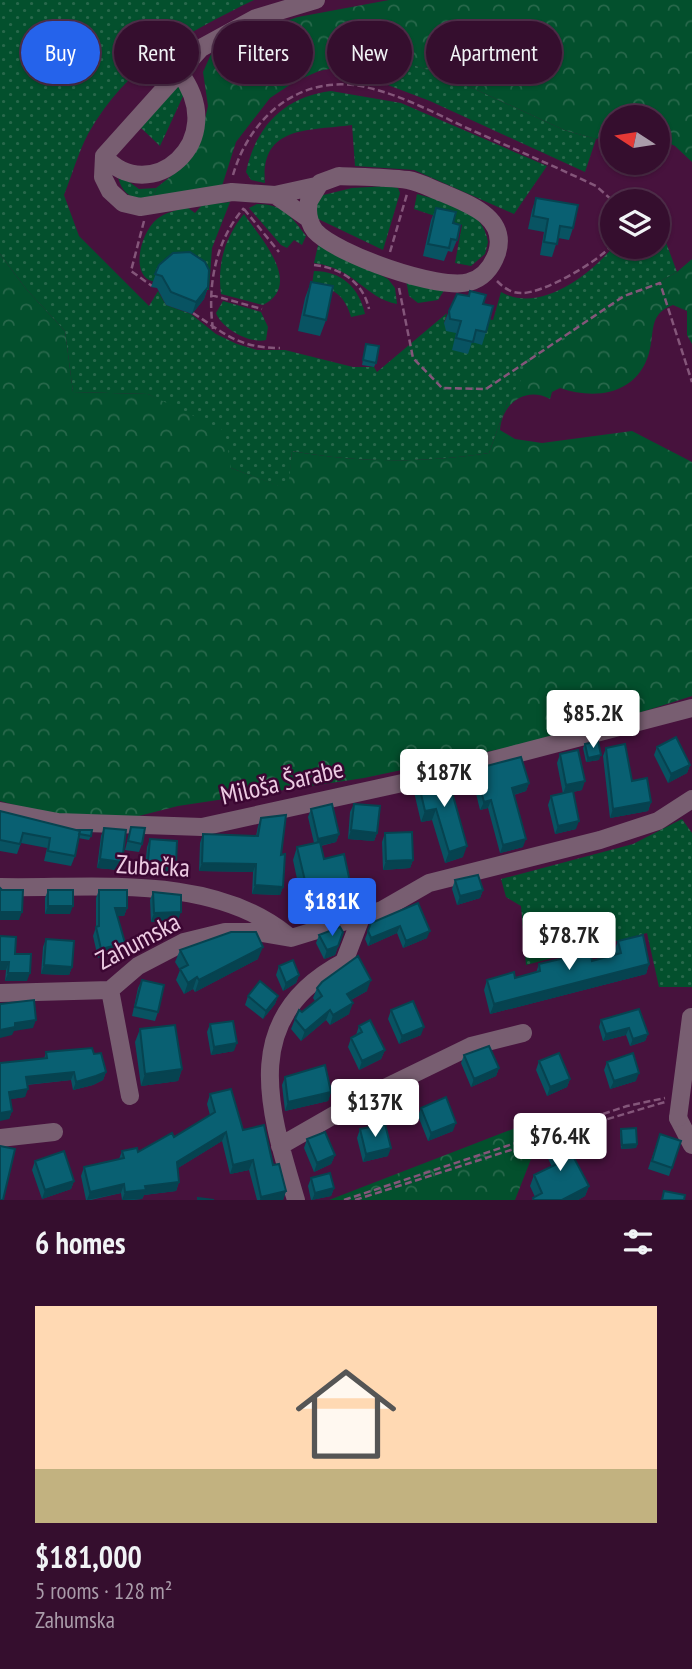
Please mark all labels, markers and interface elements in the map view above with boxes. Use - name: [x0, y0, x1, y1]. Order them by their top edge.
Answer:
- chip: Buy: [21, 21, 100, 84]
- chip: Rent: [114, 21, 199, 84]
- chip: Filters: [213, 21, 313, 84]
- chip: New: [327, 21, 412, 84]
- chip: Apartment: [426, 21, 562, 84]
- north arrow: [600, 105, 670, 175]
- map controls: [600, 105, 670, 259]
- button: layers: [600, 189, 670, 259]
- pin: $85.2K: [536, 690, 650, 750]
- text: $85.2K: [563, 698, 623, 727]
- pin: $187K: [395, 750, 493, 809]
- street label: Miloša Šarabe: [217, 751, 347, 812]
- text: $187K: [416, 757, 472, 786]
- street label: Zubačka: [115, 847, 191, 884]
- pin: $181K: [283, 878, 381, 938]
- text: $181K: [304, 886, 360, 915]
- street label: Zahumska: [90, 905, 185, 976]
- pin: $78.7K: [512, 912, 626, 972]
- text: $78.7K: [539, 920, 599, 949]
- pin: $137K: [326, 1080, 424, 1139]
- text: $137K: [347, 1087, 403, 1116]
- pin: $76.4K: [503, 1114, 617, 1173]
- text: $76.4K: [530, 1121, 590, 1150]
- text: 6 homes: [35, 1223, 126, 1262]
- icon: filters: [619, 1223, 657, 1261]
- icon: home: [283, 1351, 409, 1477]
- text: $181,000: [35, 1537, 142, 1576]
- text: 5 rooms · 128 m²: [35, 1576, 172, 1605]
- text: Zahumska: [35, 1605, 115, 1634]

